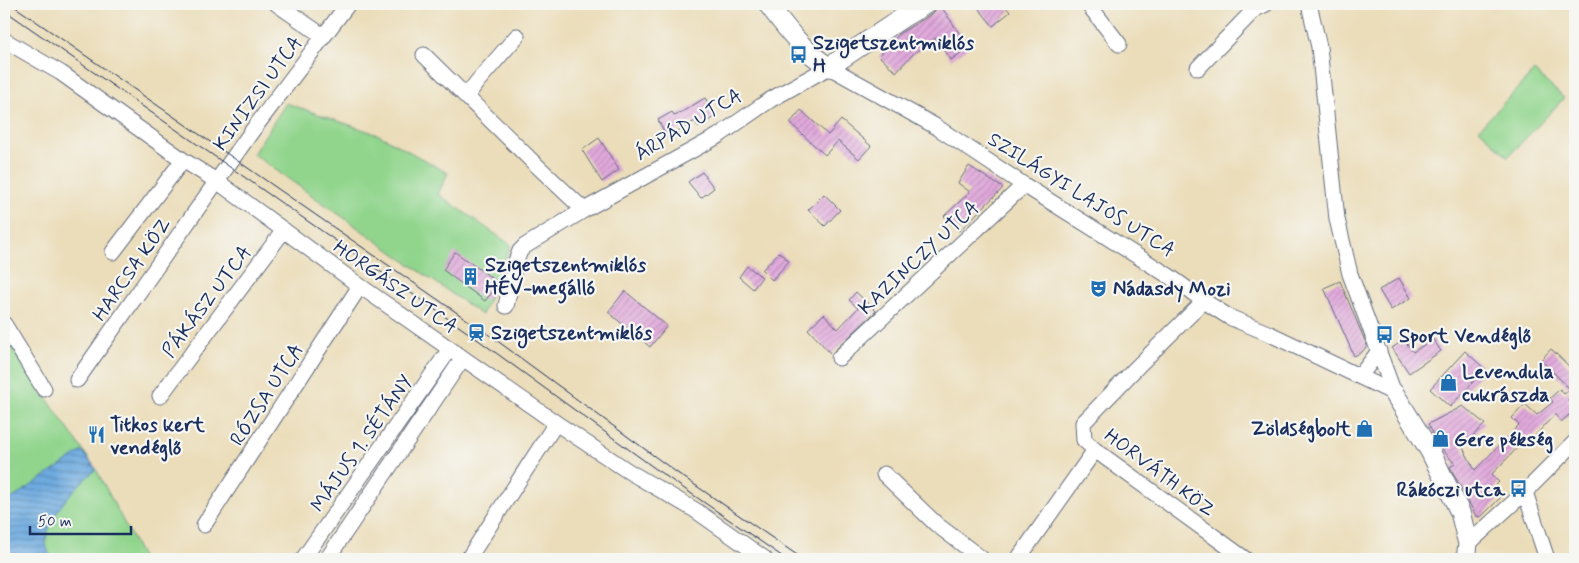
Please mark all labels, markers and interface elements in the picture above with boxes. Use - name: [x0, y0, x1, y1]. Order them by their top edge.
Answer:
- place label: Szigetszentmiklós H: [813, 30, 974, 80]
- street label: KINIZSI UTCA: [207, 31, 309, 157]
- bus stop icon: Szigetszentmiklós H: [789, 44, 809, 64]
- street label: ÁRPÁD UTCA: [630, 83, 747, 168]
- street label: SZILÁGYI LAJOS UTCA: [982, 126, 1180, 264]
- street label: KAZINCZY UTCA: [853, 195, 985, 321]
- street label: HARCSA KÖZ: [87, 213, 178, 327]
- street label: HORGÁSZ UTCA: [327, 234, 463, 340]
- street label: PÁKÁSZ UTCA: [156, 240, 258, 364]
- place label: Szigetszentmiklós HÉV-megálló: [485, 252, 646, 304]
- building icon: Szigetszentmiklós HÉV-megálló: [461, 266, 481, 286]
- place label: Nádasdy Mozi: [1113, 276, 1231, 303]
- theatre icon: Nádasdy Mozi: [1089, 278, 1109, 298]
- place label: Szigetszentmiklós: [491, 320, 652, 349]
- station icon: Szigetszentmiklós: [467, 322, 487, 342]
- place label: Sport Vendéglő: [1399, 323, 1532, 350]
- bus stop icon: Sport Vendéglő: [1375, 325, 1395, 345]
- street label: RÓZSA UTCA: [224, 338, 310, 451]
- place label: Levendula cukrászda: [1462, 359, 1554, 409]
- street label: MÁJUS 1. SÉTÁNY: [305, 370, 420, 518]
- shop icon: Levendula cukrászda: [1438, 372, 1458, 392]
- place label: Titkos kert vendéglő: [110, 412, 206, 462]
- place label: Zöldségbolt: [1251, 416, 1352, 443]
- shop icon: Zöldségbolt: [1355, 418, 1375, 438]
- street label: HORVÁTH KÖZ: [1098, 423, 1220, 524]
- restaurant icon: Titkos kert vendéglő: [86, 425, 106, 445]
- place label: Gere pékség: [1454, 427, 1553, 454]
- shop icon: Gere pékség: [1430, 429, 1450, 449]
- place label: Rákóczi utca: [1397, 477, 1506, 504]
- bus stop icon: Rákóczi utca: [1509, 479, 1529, 499]
- scale bar: [30, 503, 131, 535]
- text: 50 m: [38, 512, 72, 532]

